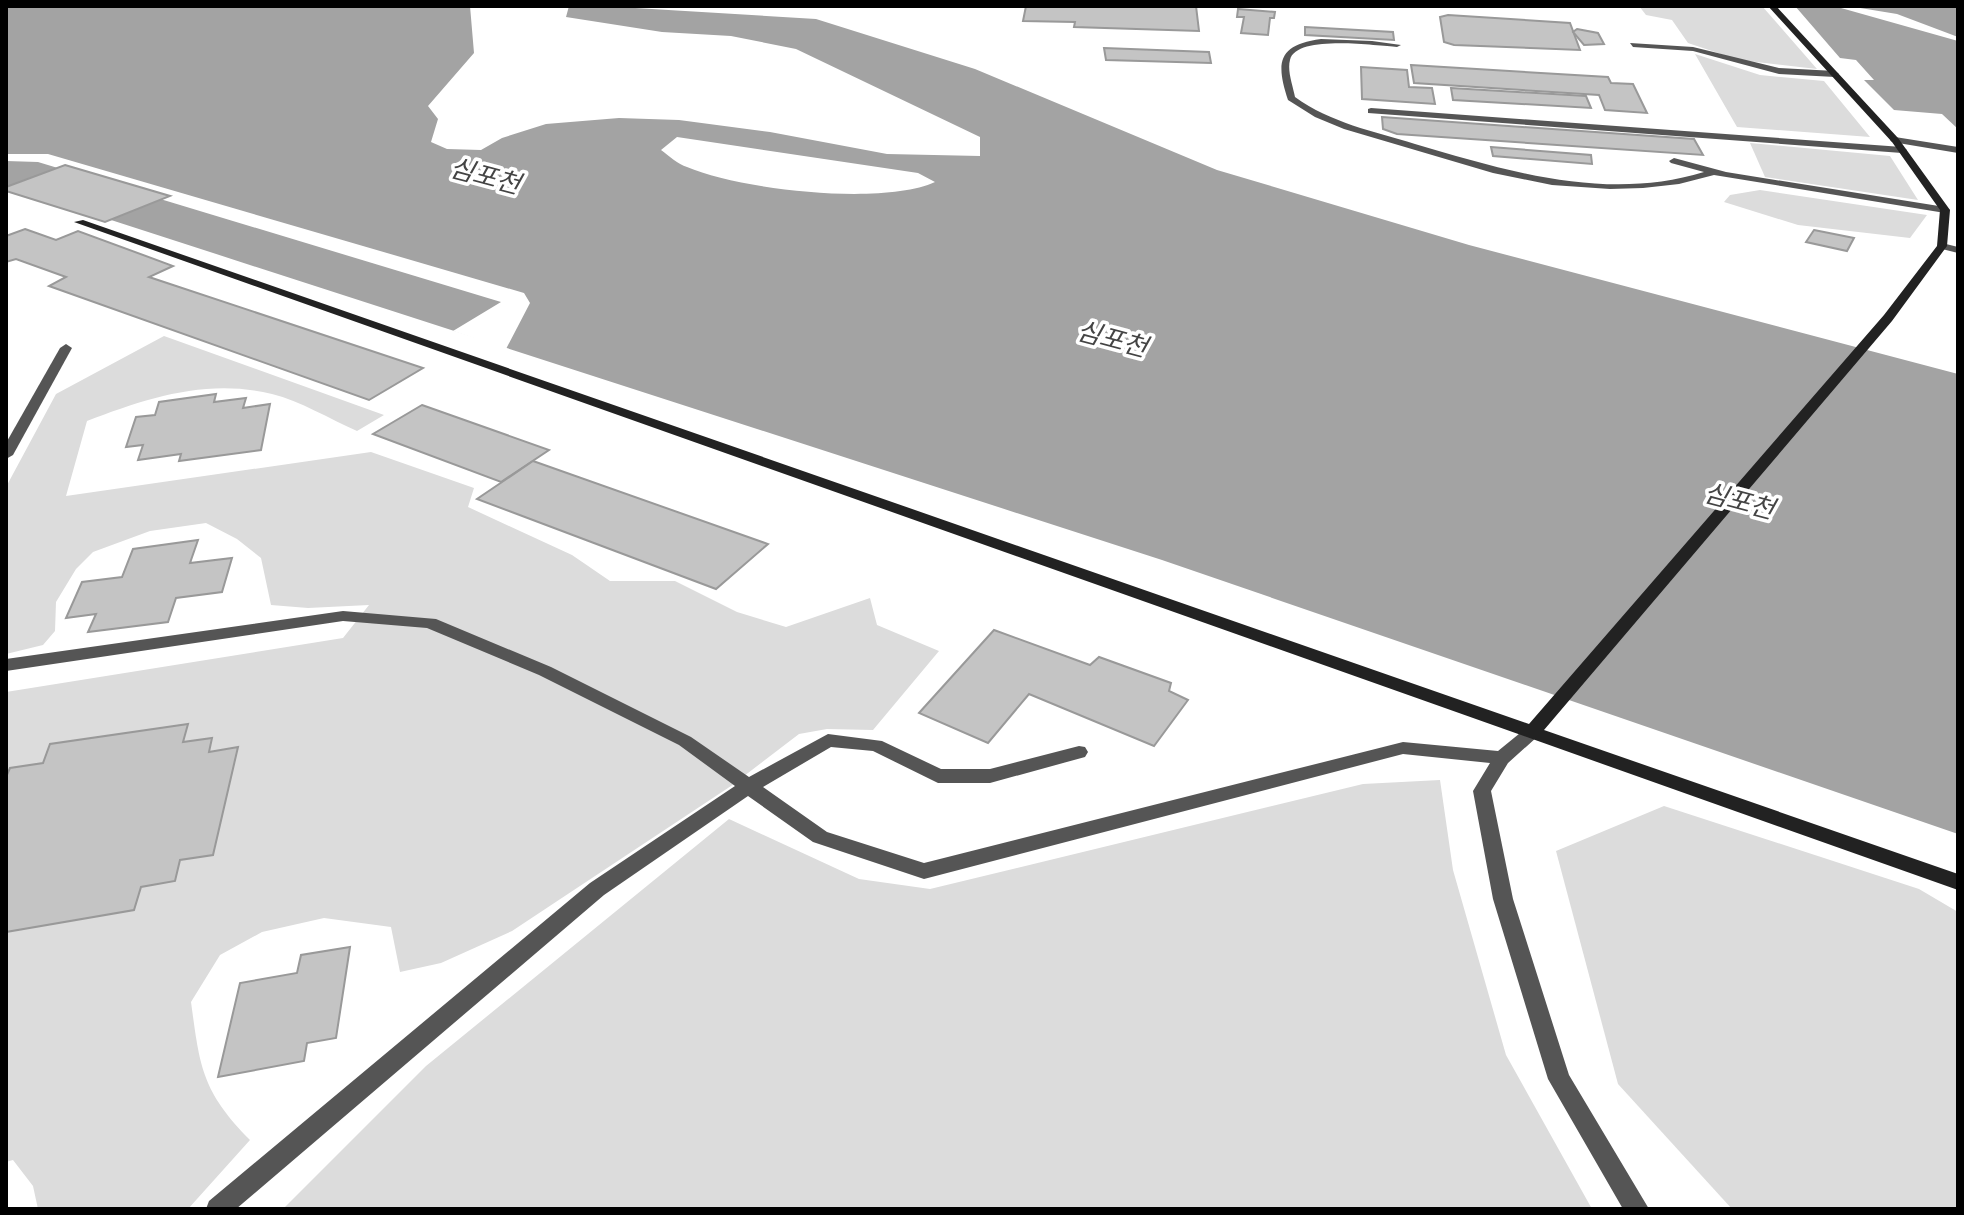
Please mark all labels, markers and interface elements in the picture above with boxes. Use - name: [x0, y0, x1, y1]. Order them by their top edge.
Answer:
- water label: 심포천: [446, 152, 527, 202]
- water label: 심포천: [1073, 315, 1154, 365]
- water label: 심포천: [1700, 477, 1781, 527]

